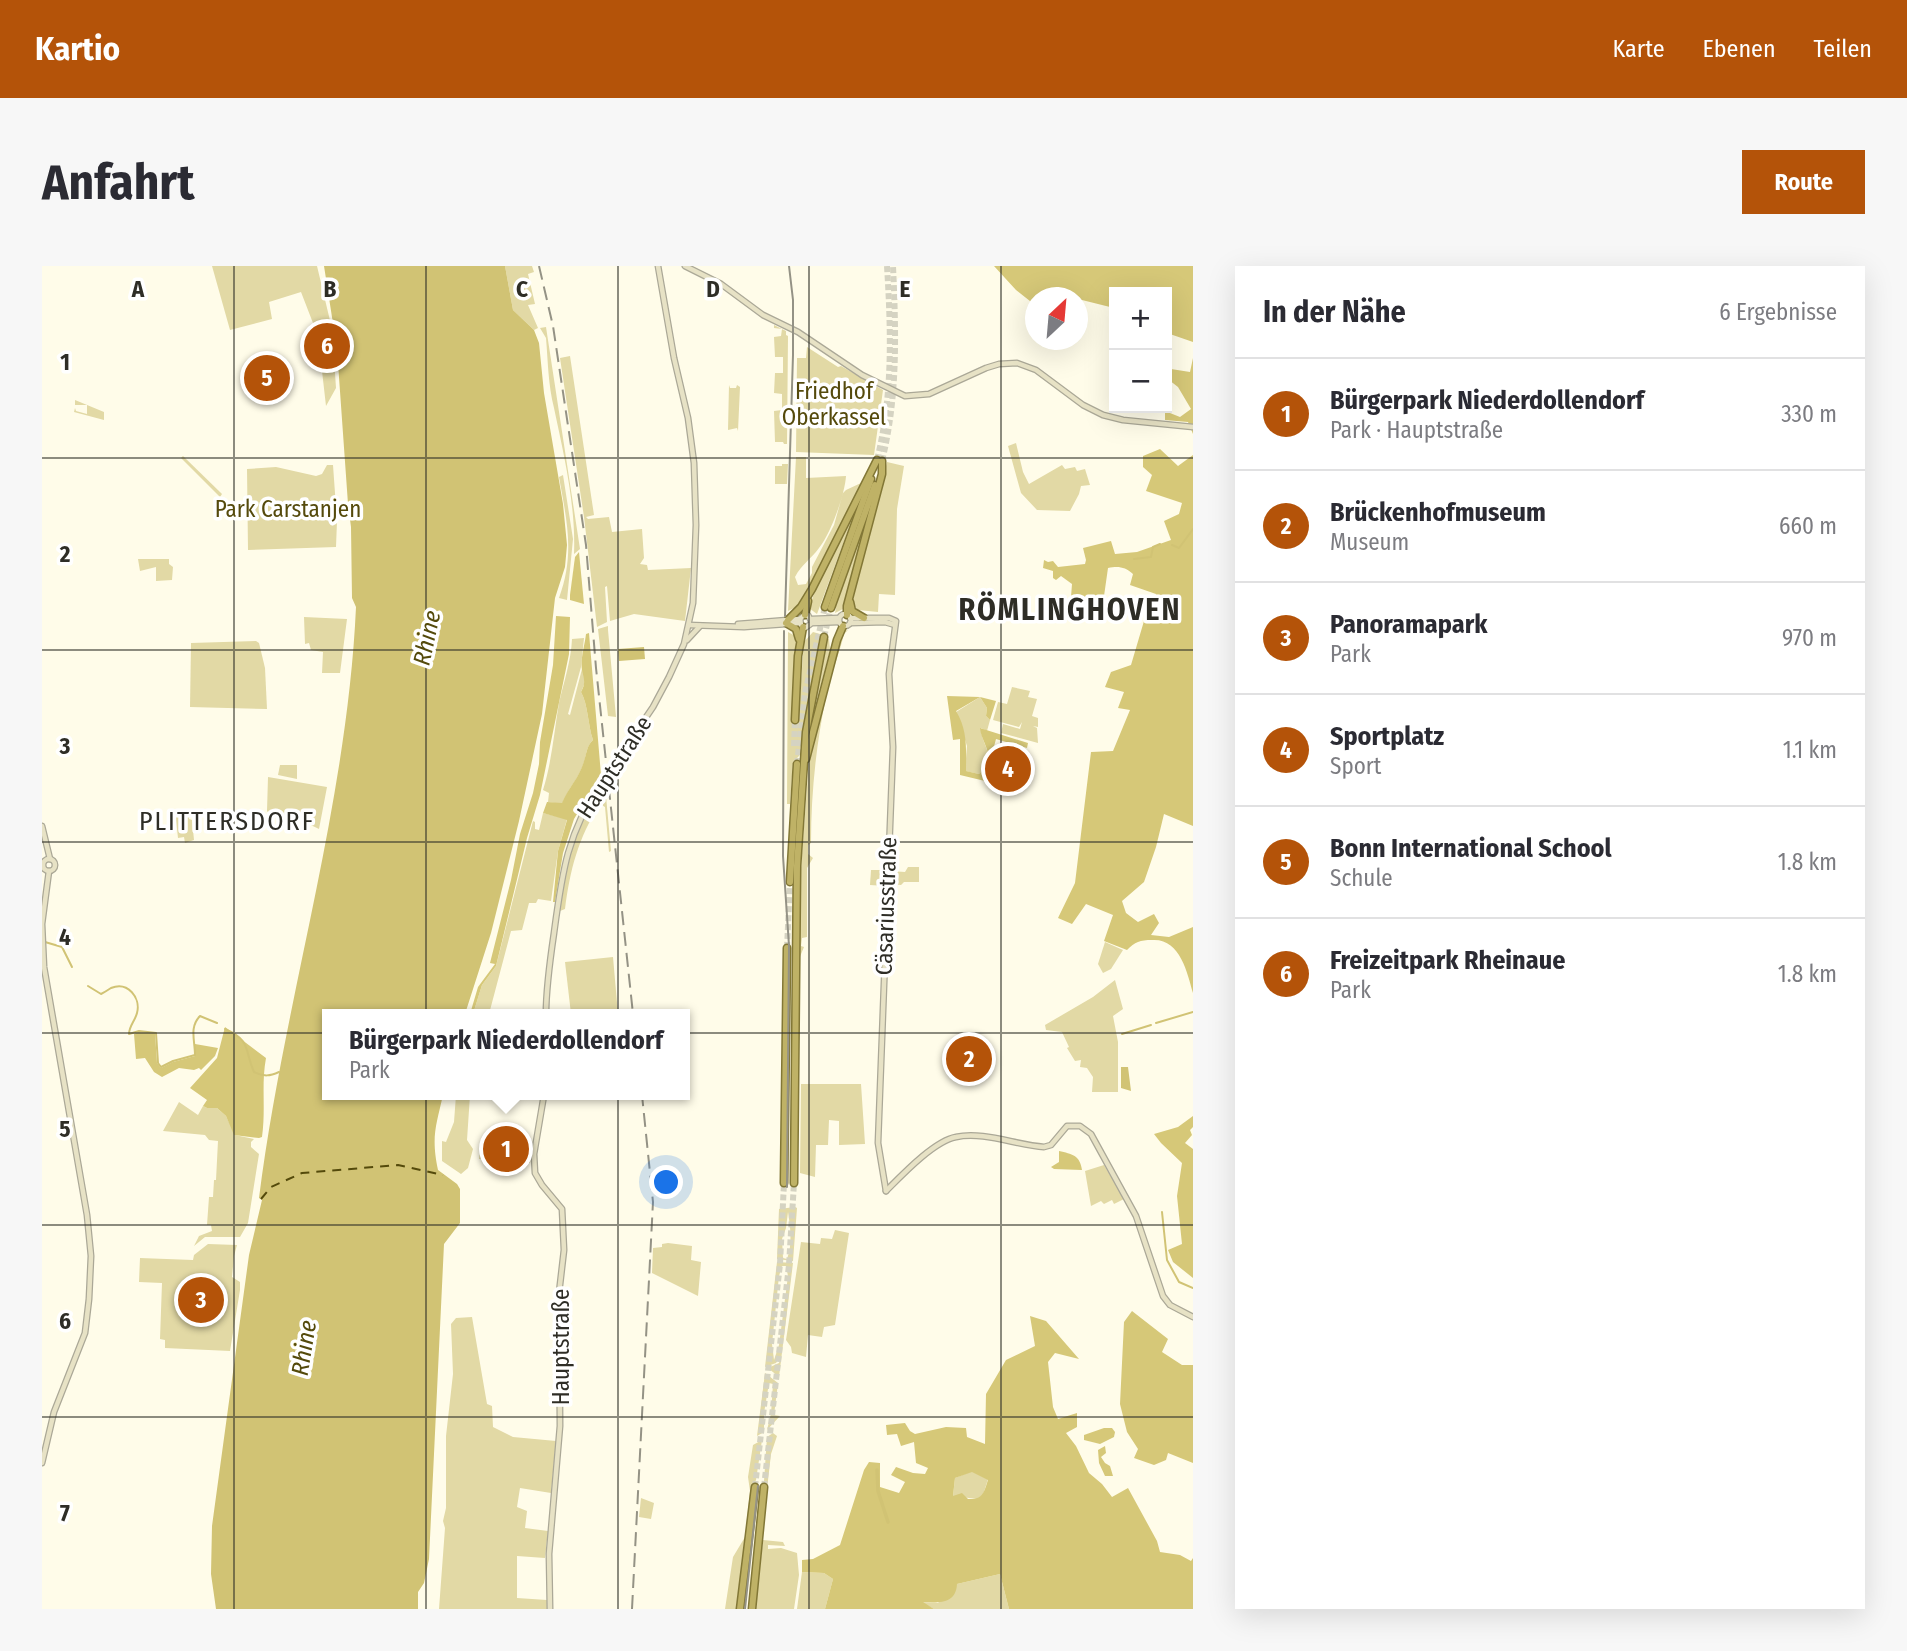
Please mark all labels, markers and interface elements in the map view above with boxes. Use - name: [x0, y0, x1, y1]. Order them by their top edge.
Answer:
- text: Kartio: [35, 29, 120, 69]
- text: Karte: [1613, 35, 1665, 63]
- text: Ebenen: [1703, 35, 1776, 63]
- text: Teilen: [1814, 35, 1872, 63]
- button: Route: [1742, 150, 1865, 214]
- text: Anfahrt: [42, 153, 195, 212]
- text: A: [131, 275, 145, 303]
- text: B: [324, 275, 337, 303]
- text: C: [516, 275, 528, 303]
- text: D: [706, 275, 720, 303]
- text: E: [900, 275, 911, 303]
- north arrow: [1025, 287, 1088, 350]
- map controls: [1109, 287, 1172, 413]
- button: +: [1109, 287, 1172, 350]
- text: In der Nähe: [1263, 294, 1406, 330]
- text: 6 Ergebnisse: [1719, 298, 1837, 326]
- pin: 6: [304, 320, 350, 372]
- text: 1: [60, 348, 70, 376]
- button: −: [1109, 350, 1172, 413]
- pin: 5: [244, 352, 290, 404]
- park label: Friedhof Oberkassel: [782, 377, 886, 431]
- text: Bürgerpark Niederdollendorf: [1330, 385, 1644, 416]
- text: 1: [1281, 400, 1291, 428]
- text: 330 m: [1781, 400, 1837, 428]
- text: Park · Hauptstraße: [1330, 416, 1503, 444]
- park label: Park Carstanjen: [215, 495, 361, 523]
- text: Brückenhofmuseum: [1330, 497, 1546, 528]
- text: 2: [1281, 512, 1291, 540]
- text: 660 m: [1779, 512, 1837, 540]
- text: Museum: [1330, 528, 1409, 556]
- text: 2: [59, 540, 71, 568]
- district label: RÖMLINGHOVEN: [958, 591, 1182, 628]
- water label: Rhine: [408, 608, 446, 668]
- text: Panoramapark: [1330, 609, 1487, 640]
- text: 3: [1281, 624, 1291, 652]
- text: 970 m: [1782, 624, 1837, 652]
- text: Park: [1330, 640, 1371, 668]
- street label: Hauptstraße: [571, 710, 657, 824]
- text: Sportplatz: [1330, 721, 1444, 752]
- text: 3: [59, 732, 71, 760]
- text: 4: [1280, 736, 1292, 764]
- text: 1.1 km: [1783, 736, 1837, 764]
- pin: 4: [985, 743, 1031, 795]
- text: Sport: [1330, 752, 1381, 780]
- district label: PLITTERSDORF: [139, 806, 315, 837]
- text: Bonn International School: [1330, 833, 1612, 864]
- street label: Cäsariusstraße: [870, 836, 902, 976]
- text: 5: [1280, 848, 1292, 876]
- text: 1.8 km: [1778, 848, 1837, 876]
- text: Schule: [1330, 864, 1393, 892]
- text: 4: [59, 923, 71, 951]
- text: Freizeitpark Rheinaue: [1330, 945, 1565, 976]
- text: 6: [1280, 960, 1292, 988]
- text: 1.8 km: [1778, 960, 1837, 988]
- text: Park: [1330, 976, 1371, 1004]
- popup: [322, 1009, 690, 1100]
- text: Bürgerpark Niederdollendorf: [349, 1025, 663, 1056]
- pin: 2: [946, 1033, 992, 1085]
- text: Park: [349, 1056, 390, 1084]
- text: 5: [59, 1115, 71, 1143]
- pin: 1: [483, 1123, 529, 1175]
- your location: [649, 1165, 683, 1199]
- pin: 3: [178, 1274, 224, 1326]
- street label: Hauptstraße: [547, 1289, 575, 1405]
- text: 6: [59, 1307, 71, 1335]
- water label: Rhine: [286, 1318, 322, 1378]
- text: 7: [60, 1499, 70, 1527]

